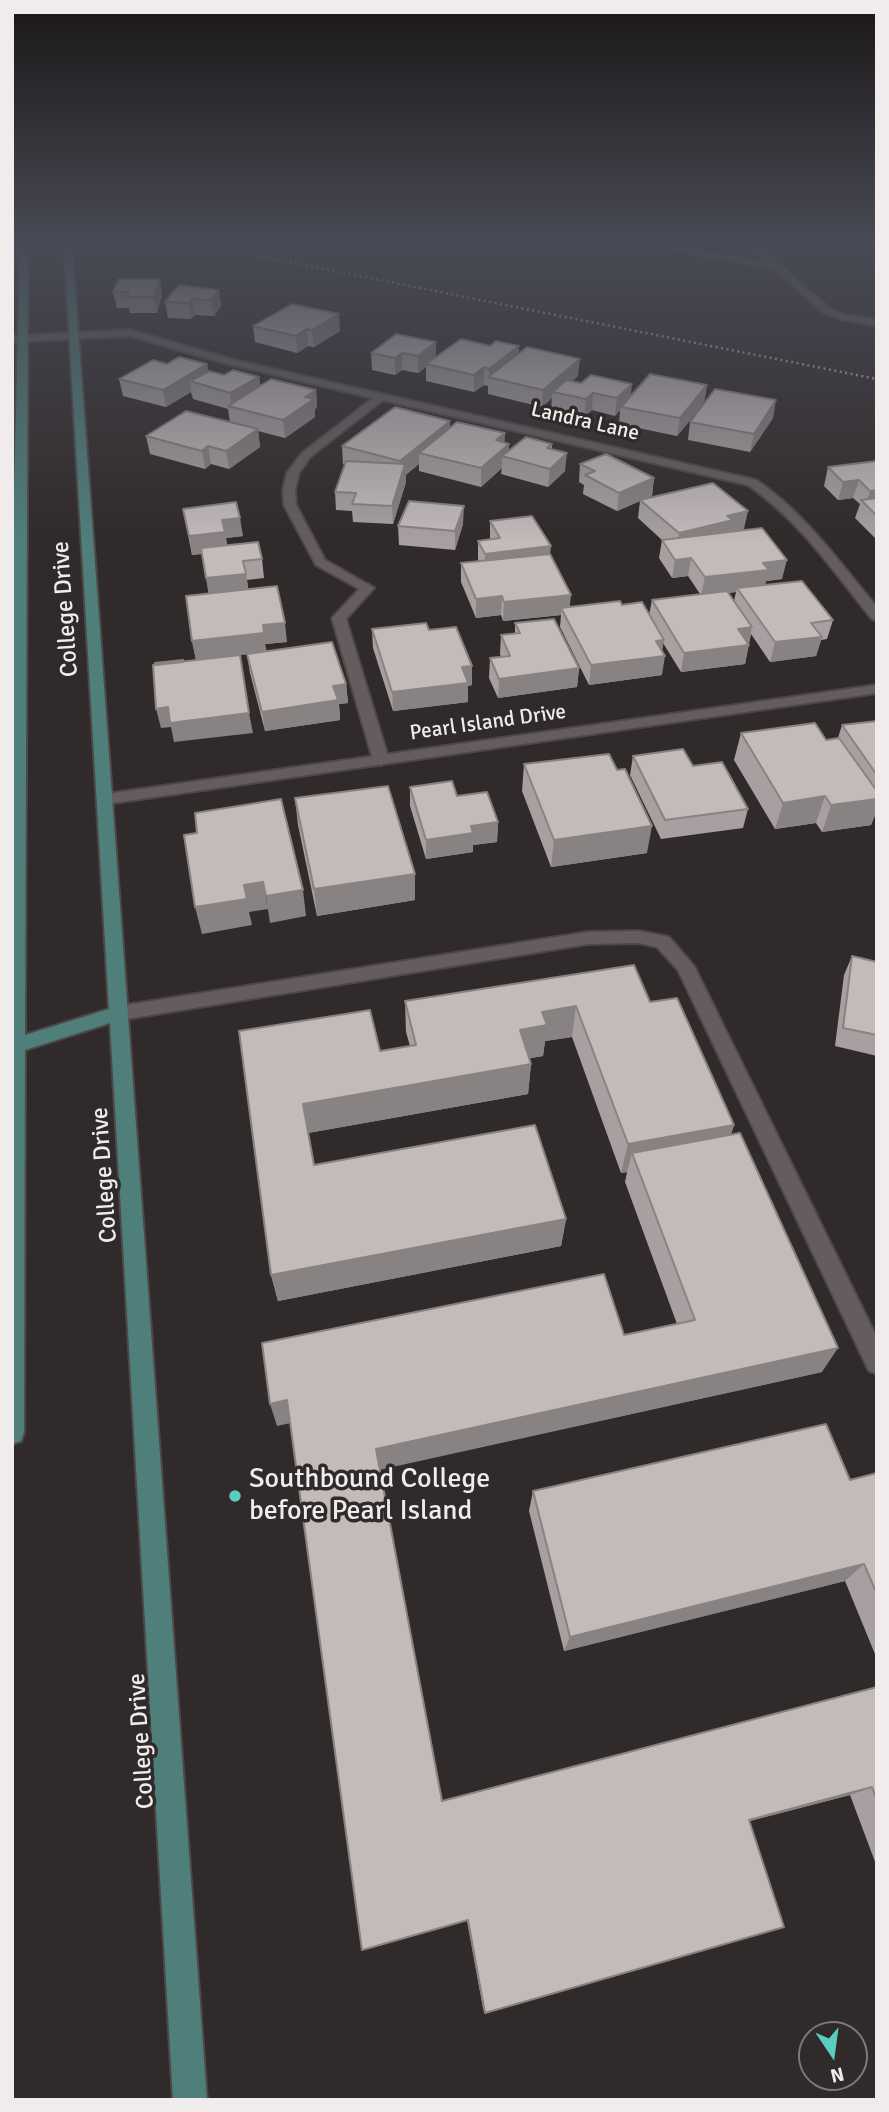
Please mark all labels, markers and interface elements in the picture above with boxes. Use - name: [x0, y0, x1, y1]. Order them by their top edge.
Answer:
- street label: Landra Lane: [528, 397, 642, 447]
- street label: College Drive: [47, 540, 85, 678]
- street label: Pearl Island Drive: [408, 700, 568, 746]
- street label: College Drive: [86, 1106, 124, 1244]
- place label: Southbound College before Pearl Island: [249, 1463, 490, 1529]
- marker: Southbound College before Pearl Island: [227, 1488, 243, 1504]
- street label: College Drive: [123, 1672, 161, 1810]
- north arrow: [798, 2021, 868, 2091]
- text: N: [828, 2061, 846, 2088]

